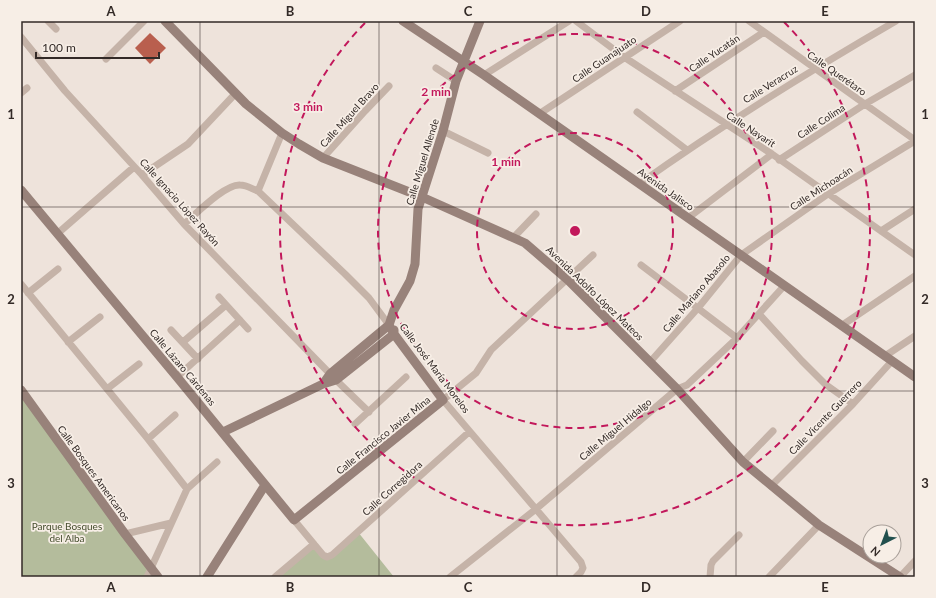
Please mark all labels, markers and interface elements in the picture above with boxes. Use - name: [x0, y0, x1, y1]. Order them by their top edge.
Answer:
- text: A: [105, 3, 116, 19]
- text: B: [286, 3, 295, 19]
- text: C: [464, 3, 473, 19]
- text: D: [641, 3, 651, 19]
- text: E: [821, 3, 829, 19]
- street label: Calle Yucatán: [686, 32, 742, 74]
- street label: Calle Guanajuato: [570, 33, 639, 85]
- scale bar: [36, 34, 159, 60]
- text: 100 m: [42, 40, 76, 55]
- street label: Calle Querétaro: [805, 48, 869, 98]
- street label: Calle Veracruz: [740, 62, 800, 106]
- street label: Calle Miguel Bravo: [317, 80, 381, 150]
- text: 2 min: [421, 84, 451, 99]
- text: 3 min: [293, 99, 323, 114]
- street label: Calle Colima: [795, 101, 847, 141]
- text: 1: [7, 106, 15, 122]
- text: 1: [921, 106, 929, 122]
- street label: Calle Nayarit: [724, 109, 778, 150]
- street label: Calle Miguel Allende: [403, 117, 441, 207]
- text: 1 min: [491, 154, 521, 169]
- street label: Calle Ignacio López Rayón: [137, 156, 223, 248]
- street label: Calle Michoacán: [787, 163, 855, 213]
- street label: Avenida Jalisco: [636, 165, 697, 213]
- centre of rings: [568, 224, 582, 238]
- street label: Avenida Adolfo López Mateos: [544, 243, 646, 343]
- street label: Calle Mariano Abasolo: [660, 251, 732, 334]
- text: 2: [7, 291, 15, 307]
- text: 2: [921, 291, 929, 307]
- street label: Calle José María Morelos: [397, 321, 473, 415]
- street label: Calle Lázaro Cárdenas: [147, 326, 219, 408]
- street label: Calle Vicente Guerrero: [786, 377, 864, 457]
- street label: Calle Francisco Javier Mina: [334, 393, 432, 477]
- street label: Calle Miguel Hidalgo: [576, 395, 654, 463]
- street label: Calle Bosques Americanos: [55, 423, 133, 523]
- street label: Calle Corregidora: [360, 458, 424, 518]
- text: 3: [7, 475, 15, 491]
- text: 3: [921, 475, 929, 491]
- park label: Parque Bosques del Alba: [32, 520, 102, 544]
- north arrow: [862, 524, 902, 564]
- text: N: [867, 544, 882, 559]
- text: A: [105, 579, 116, 595]
- text: B: [286, 579, 295, 595]
- text: C: [464, 579, 473, 595]
- text: D: [641, 579, 651, 595]
- text: E: [821, 579, 829, 595]

